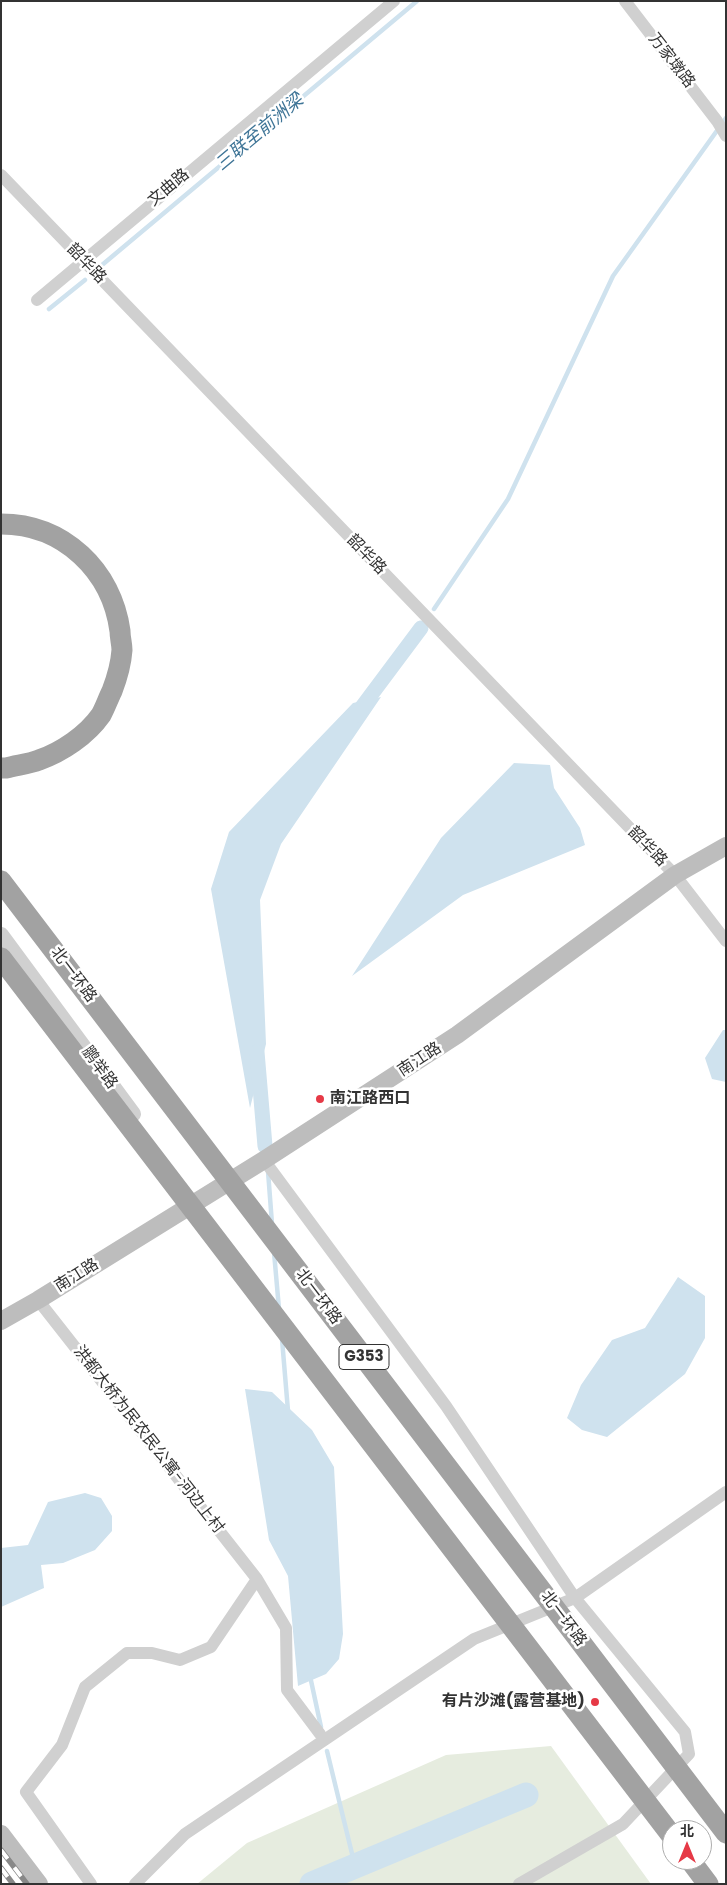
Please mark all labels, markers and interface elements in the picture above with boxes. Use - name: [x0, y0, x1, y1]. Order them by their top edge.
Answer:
- street label: 万家墩路: [644, 30, 698, 92]
- water label: 三联至前洲梁: [212, 90, 308, 176]
- street label: 文曲路: [144, 165, 194, 211]
- street label: 韶华路: [62, 240, 110, 288]
- street label: 韶华路: [342, 531, 390, 579]
- street label: 韶华路: [623, 823, 671, 871]
- street label: 北一环路: [46, 944, 100, 1006]
- street label: 南江路: [395, 1039, 445, 1081]
- street label: 鹏举路: [77, 1043, 121, 1093]
- place label: 南江路西口: [330, 1089, 410, 1109]
- marker: 南江路西口: [314, 1093, 326, 1105]
- street label: 南江路: [52, 1255, 102, 1297]
- street label: 北一环路: [291, 1266, 345, 1328]
- street label: 洪都大桥为民农民公寓-河边上村: [69, 1342, 227, 1538]
- road number: G353: [339, 1344, 389, 1370]
- street label: 北一环路: [536, 1588, 590, 1650]
- place label: 有片沙滩(露营基地): [442, 1692, 585, 1712]
- marker: 有片沙滩(露营基地): [589, 1696, 601, 1708]
- north arrow: [662, 1820, 712, 1870]
- text: 北: [680, 1821, 694, 1841]

